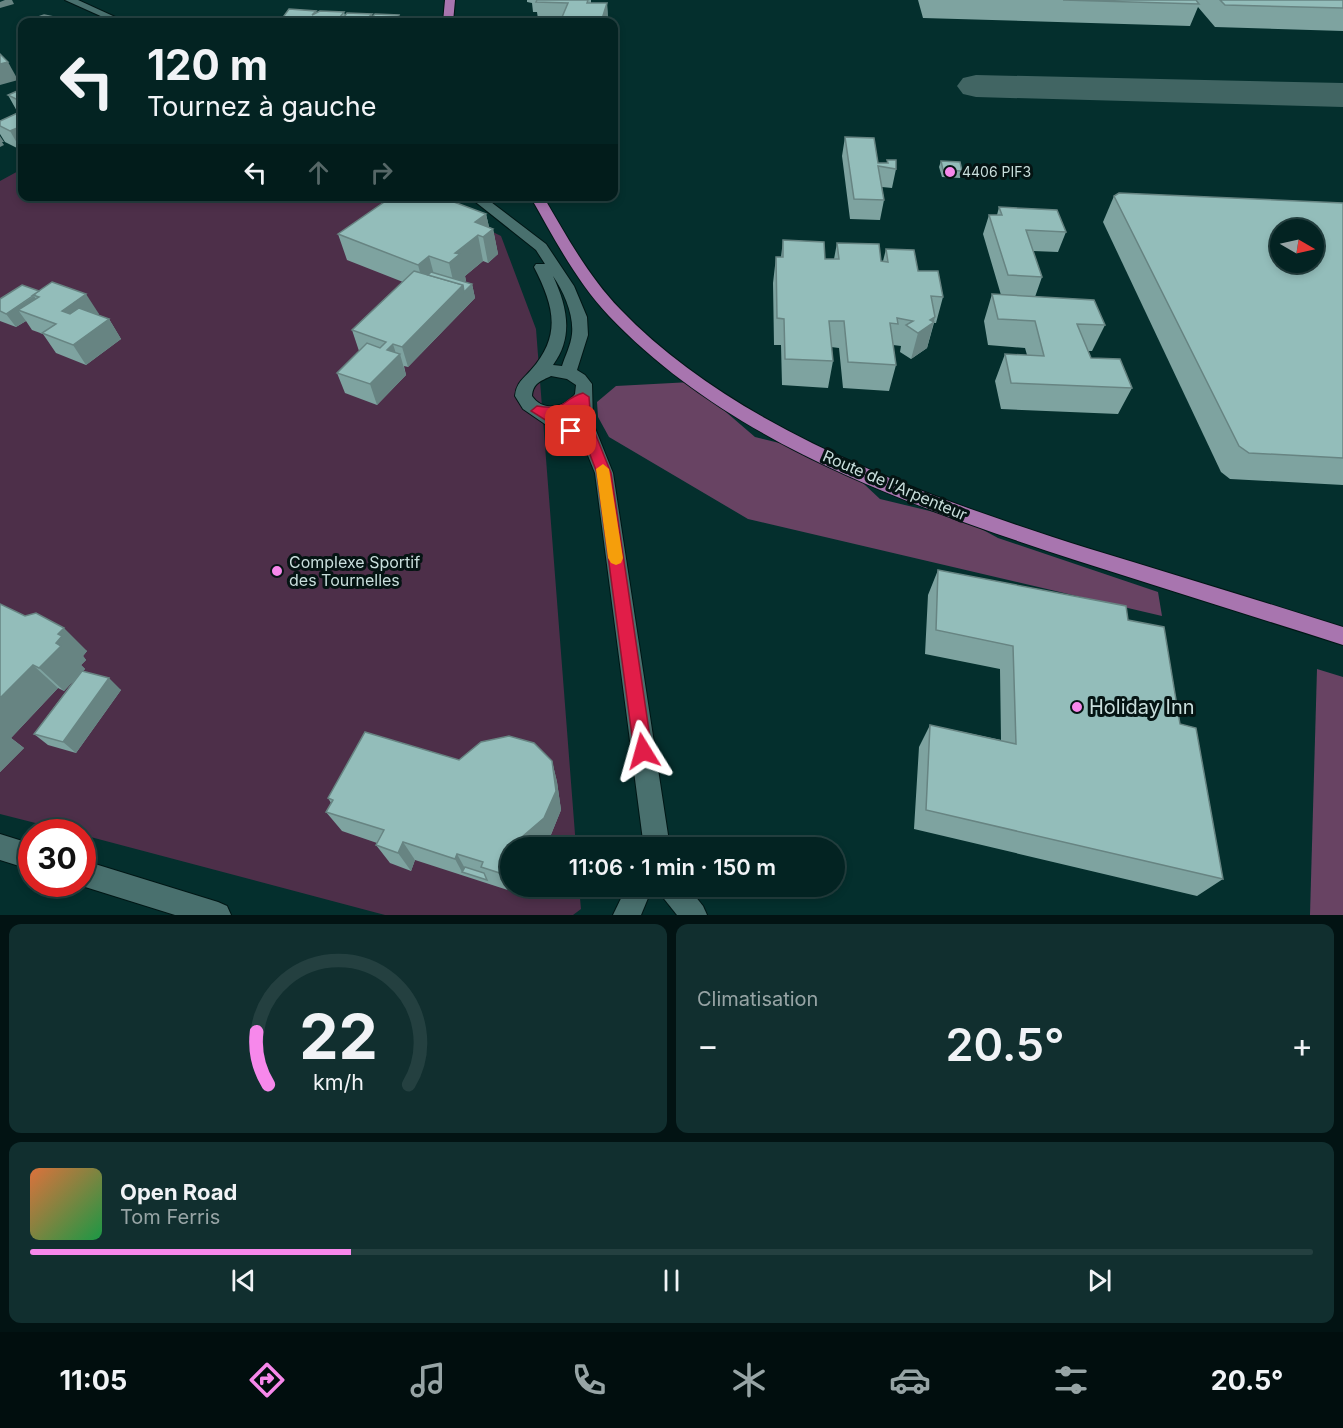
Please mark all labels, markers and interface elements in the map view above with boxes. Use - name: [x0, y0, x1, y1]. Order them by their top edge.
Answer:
- text: 120 m: [147, 39, 268, 90]
- icon: left: [48, 42, 126, 120]
- text: Tournez à gauche: [147, 90, 376, 123]
- icon: left: [239, 156, 272, 189]
- icon: ahead: [302, 156, 335, 189]
- icon: right: [365, 156, 398, 189]
- place label: 4406 PIF3: [962, 163, 1031, 180]
- marker: 4406 PIF3: [943, 165, 957, 179]
- north arrow: [1270, 219, 1324, 273]
- map controls: [1270, 219, 1324, 273]
- pin: [545, 405, 596, 456]
- icon: arrive: [554, 414, 587, 447]
- street label: Route de l'Arpenteur: [820, 446, 970, 524]
- place label: Complexe Sportif des Tournelles: [289, 552, 420, 590]
- marker: Complexe Sportif des Tournelles: [270, 564, 284, 578]
- place label: Holiday Inn: [1089, 695, 1195, 719]
- marker: Holiday Inn: [1070, 700, 1084, 714]
- position arrow: [611, 719, 675, 783]
- speed limit sign: 30: [18, 819, 96, 897]
- text: 11:06 · 1 min · 150 m: [569, 854, 776, 880]
- text: Climatisation: [697, 987, 818, 1011]
- text: 22: [299, 999, 377, 1074]
- text: 20.5°: [945, 1017, 1065, 1072]
- text: −: [697, 1025, 719, 1065]
- text: +: [1291, 1025, 1313, 1065]
- text: km/h: [313, 1070, 363, 1096]
- text: Open Road: [120, 1179, 237, 1205]
- text: Tom Ferris: [120, 1205, 220, 1229]
- icon: previous: [227, 1264, 260, 1297]
- icon: pause: [655, 1264, 688, 1297]
- icon: next: [1083, 1264, 1116, 1297]
- icon: directions: [246, 1359, 288, 1401]
- icon: music: [407, 1359, 449, 1401]
- icon: phone: [568, 1359, 610, 1401]
- icon: climate: [728, 1359, 770, 1401]
- icon: car: [889, 1359, 931, 1401]
- icon: filters: [1050, 1359, 1092, 1401]
- text: 11:05: [59, 1364, 127, 1397]
- text: 20.5°: [1211, 1364, 1284, 1397]

